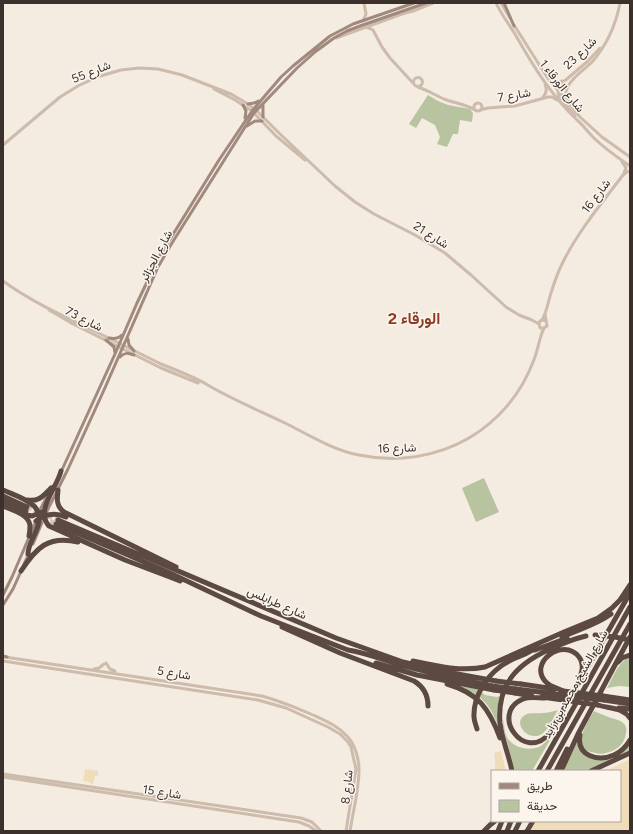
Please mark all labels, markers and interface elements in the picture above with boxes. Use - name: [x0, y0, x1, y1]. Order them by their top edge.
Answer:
- street label: شارع 23: [561, 34, 601, 73]
- street label: شارع الورقاء 1: [535, 57, 587, 116]
- street label: شارع 55: [69, 58, 113, 88]
- street label: شارع 7: [496, 85, 532, 107]
- street label: شارع 16: [579, 176, 615, 217]
- street label: شارع 21: [410, 219, 451, 253]
- street label: شارع الجزائر: [136, 228, 177, 286]
- street label: شارع 73: [62, 304, 105, 336]
- district label: الورقاء 2: [388, 309, 440, 329]
- street label: شارع 16: [377, 440, 417, 458]
- street label: شارع طرابلس: [244, 584, 309, 624]
- street label: شارع الشيخ محمد بن زايد: [539, 627, 612, 742]
- street label: شارع 5: [156, 663, 192, 685]
- street label: شارع 8: [338, 769, 358, 805]
- legend: [491, 770, 621, 822]
- text: طريق: [527, 779, 553, 794]
- street label: شارع 15: [141, 782, 182, 804]
- text: حديقة: [527, 799, 557, 813]

